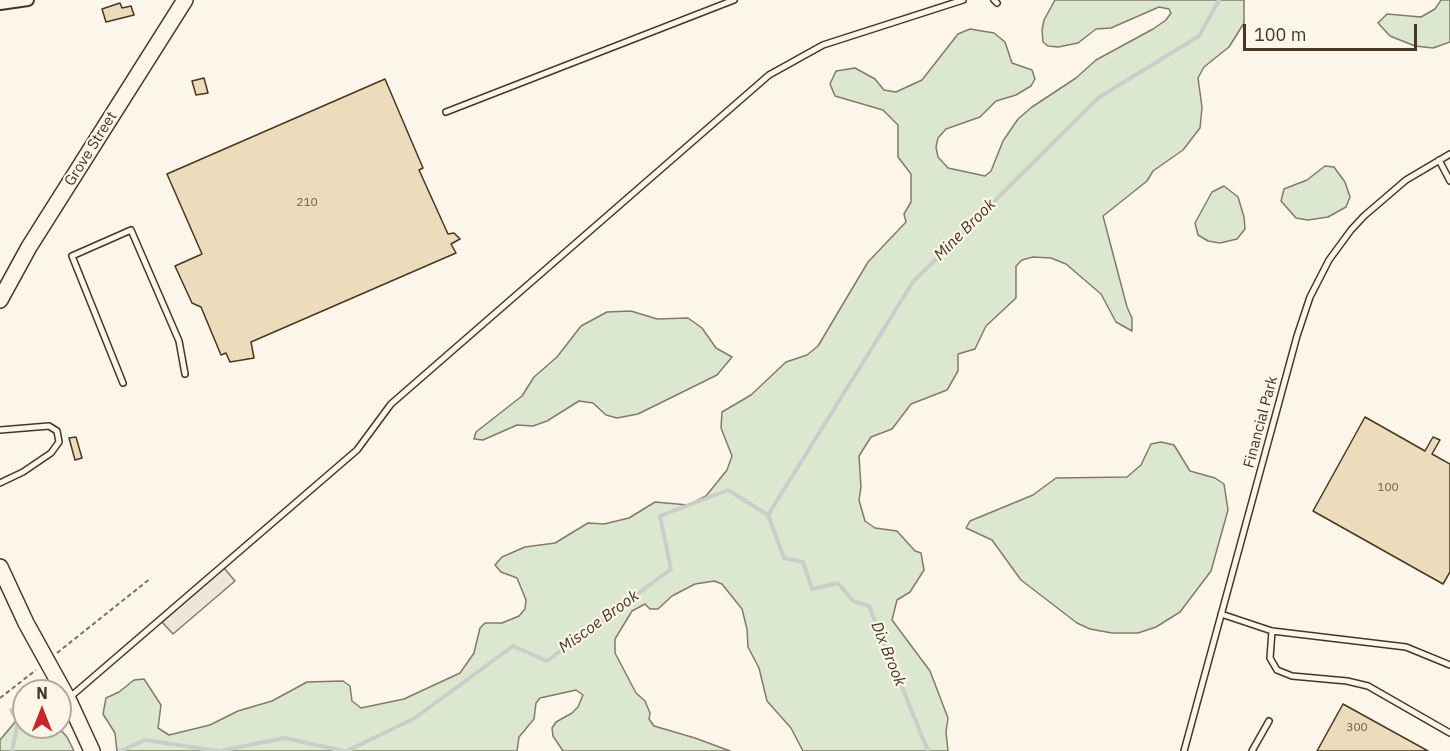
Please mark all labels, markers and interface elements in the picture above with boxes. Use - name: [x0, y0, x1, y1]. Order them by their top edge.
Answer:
- scale bar: [1246, 12, 1420, 50]
- text: 100 m: [1254, 23, 1306, 46]
- street label: Grove Street: [61, 108, 121, 190]
- water label: Mine Brook: [930, 195, 1000, 265]
- house number: 210: [296, 196, 318, 210]
- street label: Financial Park: [1240, 374, 1282, 470]
- house number: 100: [1377, 481, 1399, 495]
- water label: Miscoe Brook: [555, 586, 643, 658]
- water label: Dix Brook: [866, 619, 910, 689]
- north arrow: [12, 679, 72, 739]
- text: N: [36, 683, 48, 703]
- house number: 300: [1346, 721, 1368, 735]

